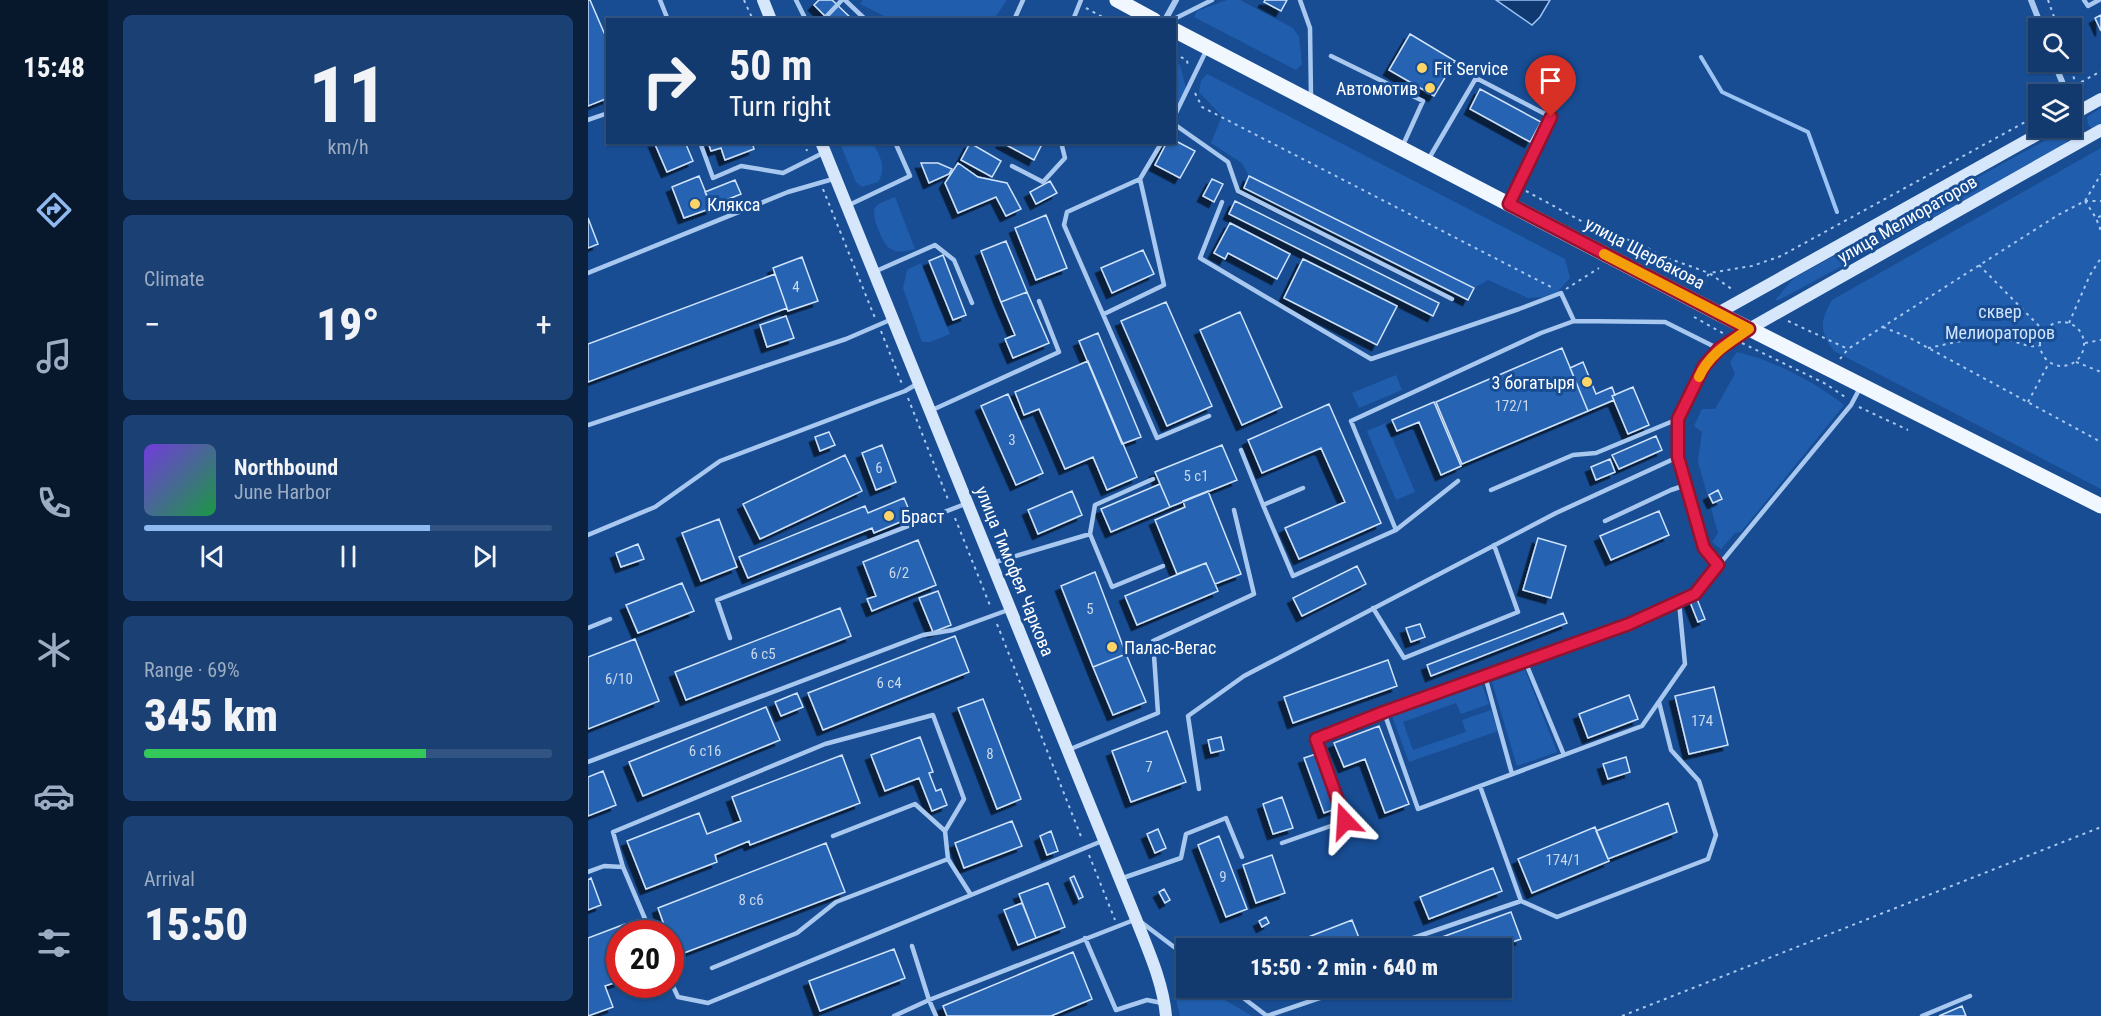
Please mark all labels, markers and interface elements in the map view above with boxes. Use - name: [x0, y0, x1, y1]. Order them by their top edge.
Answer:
- map controls: [2028, 18, 2082, 138]
- button: search: [2028, 18, 2082, 72]
- text: 50 m: [729, 41, 812, 90]
- icon: right: [630, 42, 708, 120]
- text: 11: [309, 50, 387, 141]
- text: 15:48: [23, 52, 85, 84]
- pin: [1525, 55, 1576, 117]
- place label: Fit Service: [1434, 58, 1508, 79]
- marker: Fit Service: [1415, 61, 1429, 75]
- icon: arrive: [1534, 64, 1567, 97]
- place label: Автомотив: [1336, 78, 1418, 99]
- marker: Автомотив: [1423, 81, 1437, 95]
- button: layers: [2028, 84, 2082, 138]
- text: Turn right: [729, 91, 831, 123]
- text: km/h: [327, 135, 369, 159]
- street label: улица Мелиораторов: [1833, 170, 1981, 268]
- icon: directions: [33, 189, 75, 231]
- place label: Клякса: [707, 194, 760, 215]
- marker: Клякса: [688, 197, 702, 211]
- street label: улица Щербакова: [1581, 213, 1709, 293]
- text: Climate: [144, 267, 204, 291]
- house number: 4: [792, 278, 800, 296]
- text: 19°: [316, 298, 380, 351]
- park label: сквер Мелиораторов: [1945, 301, 2055, 343]
- text: −: [144, 305, 161, 344]
- text: +: [536, 305, 552, 344]
- icon: music: [33, 335, 75, 377]
- place label: 3 богатыря: [1492, 372, 1575, 393]
- marker: 3 богатыря: [1580, 375, 1594, 389]
- house number: 172/1: [1494, 397, 1530, 415]
- house number: 3: [1008, 431, 1016, 449]
- text: Northbound: [234, 455, 338, 480]
- house number: 6: [875, 459, 883, 477]
- house number: 5 с1: [1183, 467, 1209, 485]
- text: June Harbor: [234, 480, 331, 504]
- icon: phone: [33, 482, 75, 524]
- street label: улица Тимофея Чаркова: [971, 483, 1059, 659]
- place label: Браст: [901, 506, 945, 527]
- marker: Браст: [882, 509, 896, 523]
- icon: previous: [196, 540, 229, 573]
- icon: pause: [332, 540, 365, 573]
- icon: next: [468, 540, 501, 573]
- house number: 6/2: [889, 564, 909, 582]
- house number: 5: [1086, 600, 1094, 618]
- icon: climate: [33, 629, 75, 671]
- place label: Палас-Вегас: [1124, 637, 1216, 658]
- marker: Палас-Вегас: [1105, 640, 1119, 654]
- house number: 6 с5: [750, 645, 776, 663]
- text: Range · 69%: [144, 658, 240, 682]
- house number: 6/10: [605, 670, 633, 688]
- house number: 6 с4: [876, 674, 902, 692]
- text: 345 km: [144, 689, 278, 742]
- house number: 174: [1691, 712, 1713, 730]
- house number: 6 с16: [689, 742, 721, 760]
- house number: 8: [986, 745, 994, 763]
- house number: 7: [1145, 758, 1153, 776]
- icon: car: [33, 775, 75, 817]
- position arrow: [1313, 789, 1377, 853]
- house number: 174/1: [1545, 851, 1581, 869]
- text: Arrival: [144, 867, 195, 891]
- house number: 9: [1219, 868, 1227, 886]
- house number: 8 с6: [738, 891, 764, 909]
- text: 15:50: [144, 898, 248, 951]
- speed limit sign: 20: [606, 920, 684, 998]
- icon: filters: [33, 922, 75, 964]
- text: 15:50 · 2 min · 640 m: [1250, 955, 1438, 980]

